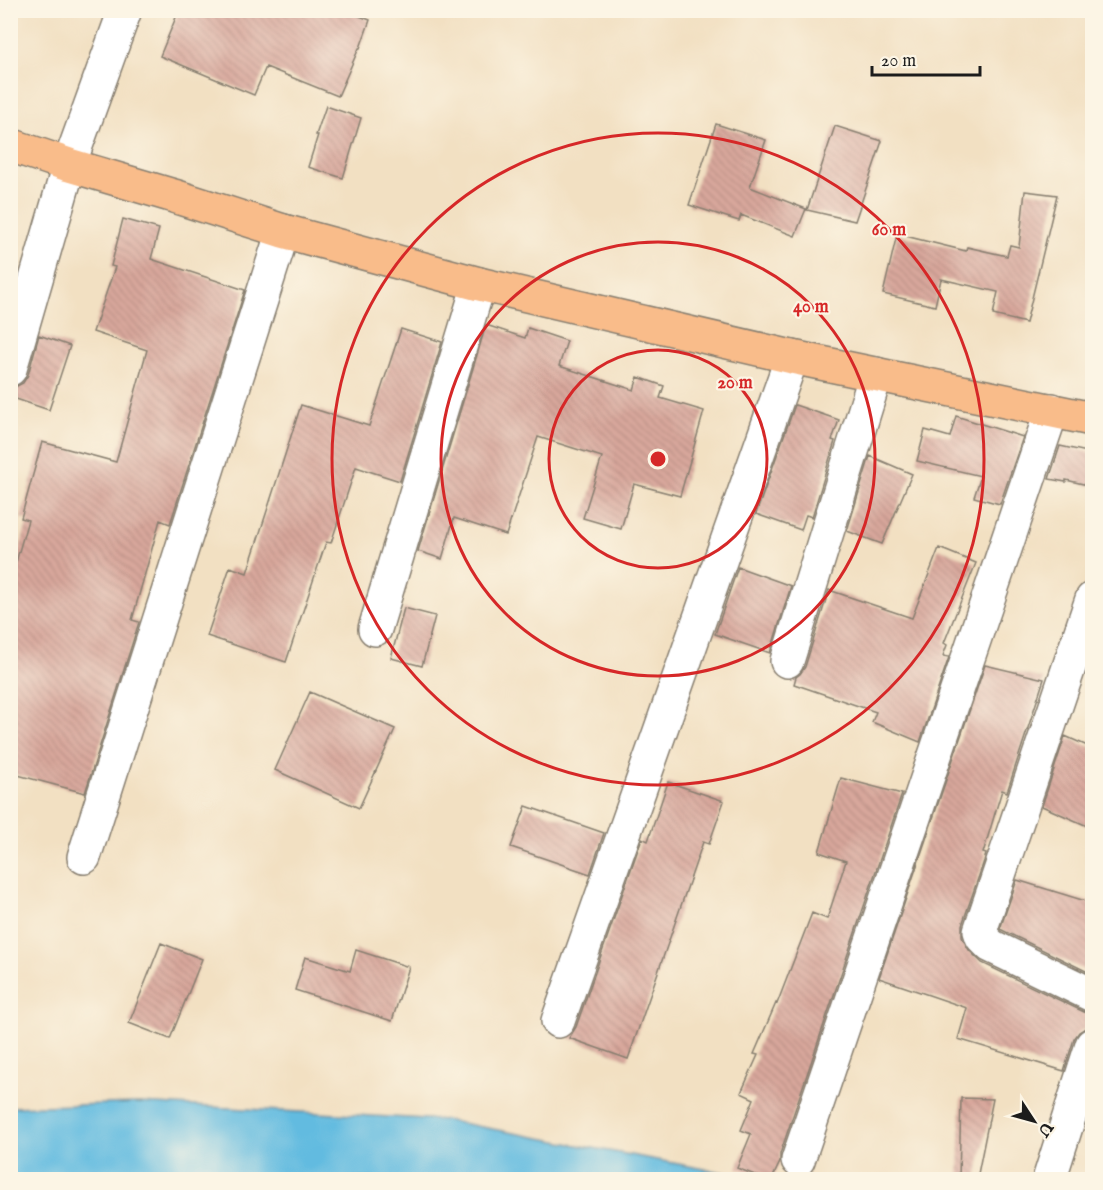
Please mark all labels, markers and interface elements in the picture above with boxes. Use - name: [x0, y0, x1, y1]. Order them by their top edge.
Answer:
- scale bar: [872, 39, 980, 77]
- text: 20 m: [881, 50, 916, 73]
- text: 60 m: [872, 219, 906, 242]
- text: 40 m: [793, 296, 829, 319]
- text: 20 m: [717, 372, 753, 395]
- centre of rings: [648, 449, 668, 469]
- north arrow: [1004, 1091, 1064, 1151]
- text: U: [1032, 1116, 1057, 1140]

